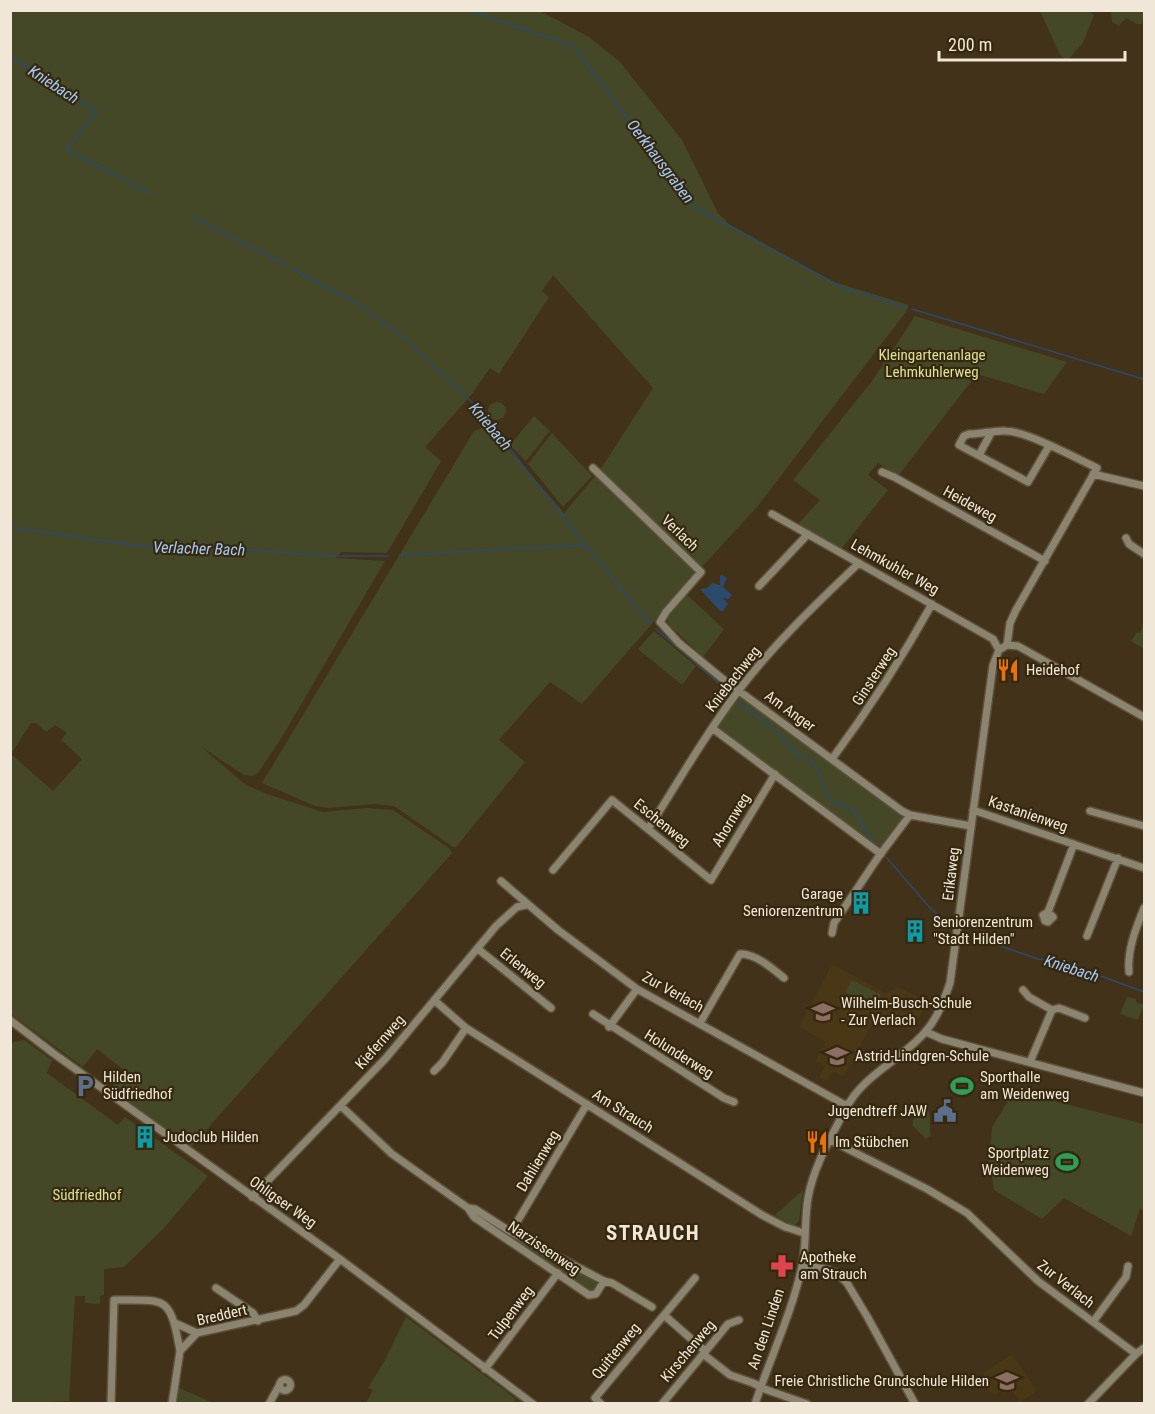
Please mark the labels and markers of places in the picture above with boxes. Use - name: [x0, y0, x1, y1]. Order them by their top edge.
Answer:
- restaurant icon: Heidehof: [995, 657, 1021, 683]
- place label: Heidehof: [1026, 661, 1080, 679]
- place label: Garage Seniorenzentrum: [743, 885, 843, 920]
- building icon: Garage Seniorenzentrum: [848, 890, 874, 916]
- place label: Seniorenzentrum "Stadt Hilden": [933, 913, 1033, 948]
- building icon: Seniorenzentrum "Stadt Hilden": [902, 918, 928, 944]
- place label: Wilhelm-Busch-Schule - Zur Verlach: [841, 994, 972, 1029]
- school or university icon: Wilhelm-Busch-Schule - Zur Verlach: [810, 999, 836, 1025]
- school or university icon: Astrid-Lindgren-Schule: [824, 1043, 850, 1069]
- place label: Astrid-Lindgren-Schule: [855, 1047, 989, 1065]
- place label: Hilden Südfriedhof: [103, 1068, 172, 1103]
- place label: Sporthalle am Weidenweg: [980, 1068, 1070, 1103]
- parking icon: Hilden Südfriedhof: [72, 1073, 98, 1099]
- sports icon: Sporthalle am Weidenweg: [949, 1073, 975, 1099]
- public building icon: Jugendtreff JAW: [932, 1098, 958, 1124]
- place label: Jugendtreff JAW: [828, 1102, 928, 1120]
- building icon: Judoclub Hilden: [132, 1124, 158, 1150]
- place label: Judoclub Hilden: [163, 1128, 259, 1146]
- restaurant icon: Im Stübchen: [804, 1129, 830, 1155]
- place label: Im Stübchen: [835, 1133, 909, 1151]
- place label: Sportplatz Weidenweg: [981, 1144, 1049, 1179]
- sports icon: Sportplatz Weidenweg: [1054, 1149, 1080, 1175]
- place label: Apotheke am Strauch: [800, 1248, 867, 1283]
- pharmacy icon: Apotheke am Strauch: [769, 1253, 795, 1279]
- school or university icon: Freie Christliche Grundschule Hilden: [994, 1368, 1020, 1394]
- place label: Freie Christliche Grundschule Hilden: [775, 1372, 989, 1390]

